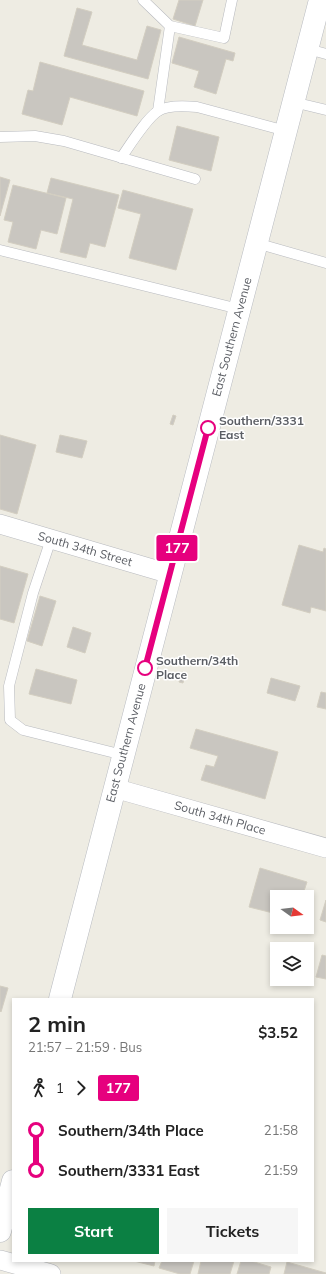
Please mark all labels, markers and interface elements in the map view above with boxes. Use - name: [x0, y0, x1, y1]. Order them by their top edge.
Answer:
- street label: East Southern Avenue: [208, 276, 255, 398]
- place label: Southern/3331 East: [219, 413, 304, 442]
- marker: Southern/3331 East: [200, 420, 216, 436]
- street label: South 34th Street: [36, 528, 134, 569]
- line badge: 177: [154, 535, 200, 561]
- text: 177: [164, 539, 190, 557]
- place label: Southern/34th Place: [156, 653, 238, 682]
- marker: Southern/34th Place: [137, 660, 153, 676]
- street label: East Southern Avenue: [102, 682, 149, 804]
- street label: South 34th Place: [173, 797, 268, 838]
- north arrow: [270, 890, 314, 934]
- map controls: [270, 890, 314, 986]
- button: layers: [270, 942, 314, 986]
- text: 2 min: [28, 1010, 86, 1038]
- text: $3.52: [258, 1023, 298, 1042]
- text: 21:57 – 21:59 · Bus: [28, 1039, 142, 1055]
- icon: walk: [28, 1077, 50, 1099]
- icon: forward: [70, 1077, 92, 1099]
- text: 177: [106, 1079, 131, 1097]
- text: 1: [56, 1080, 64, 1096]
- text: Southern/34th Place: [58, 1121, 204, 1140]
- text: 21:58: [264, 1122, 298, 1138]
- text: Southern/3331 East: [58, 1161, 200, 1180]
- text: 21:59: [264, 1162, 298, 1178]
- button: Start: [28, 1208, 159, 1254]
- button: Tickets: [167, 1208, 298, 1254]

